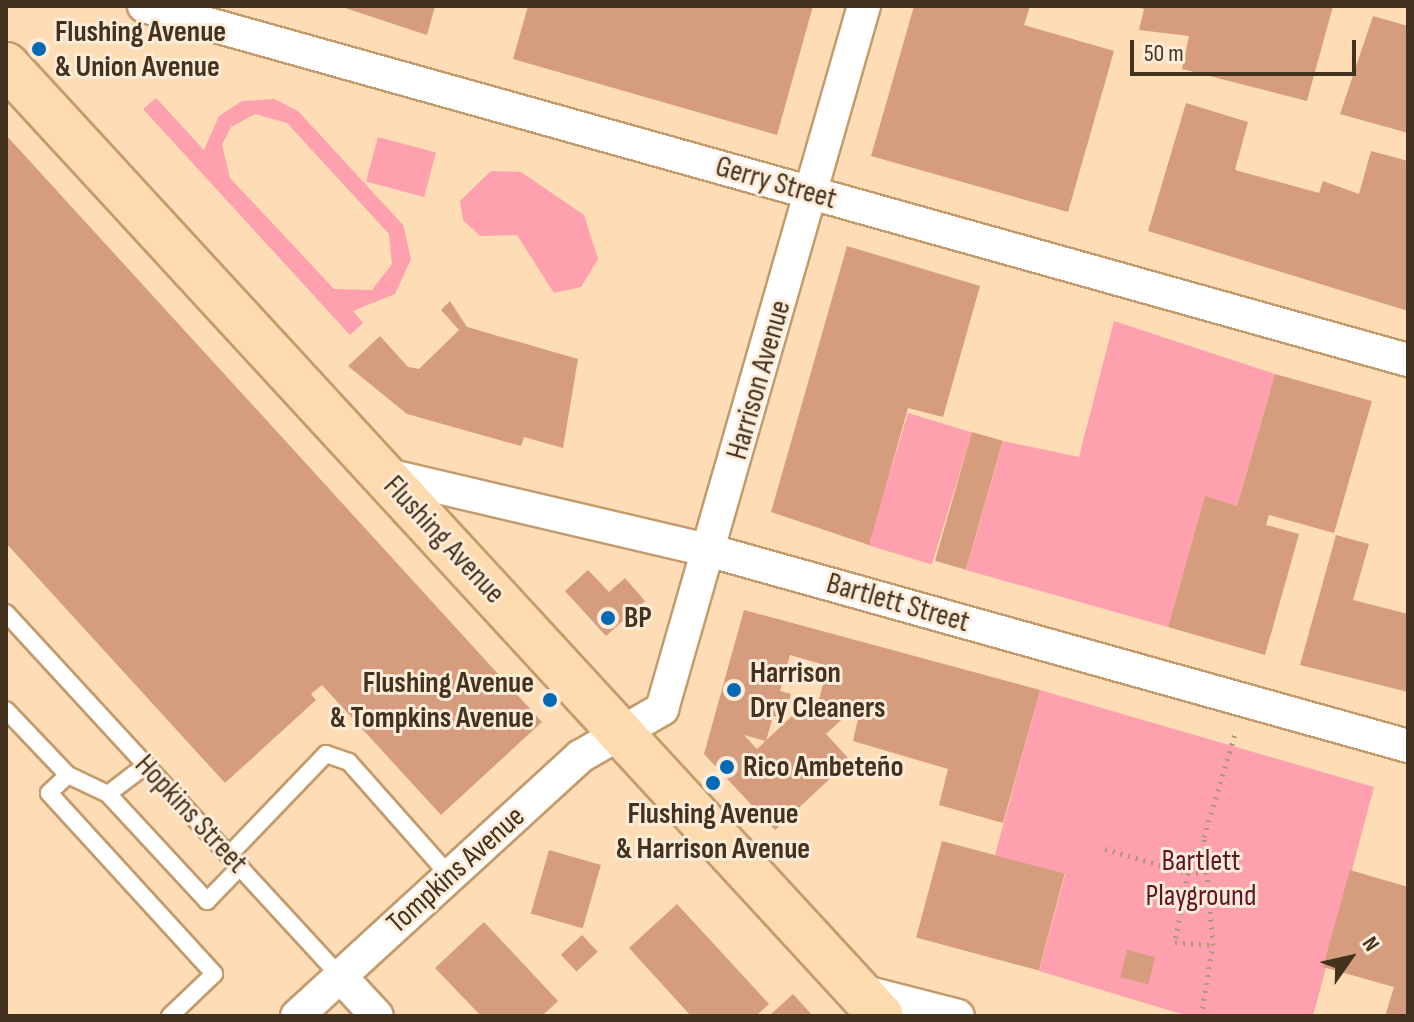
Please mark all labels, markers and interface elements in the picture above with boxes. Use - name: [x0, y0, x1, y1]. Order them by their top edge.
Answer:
- place label: Flushing Avenue & Union Avenue: [55, 14, 226, 84]
- scale bar: [1134, 24, 1360, 74]
- text: 50 m: [1144, 39, 1184, 68]
- marker: Flushing Avenue & Union Avenue: [30, 40, 48, 58]
- street label: Gerry Street: [711, 149, 841, 217]
- street label: Harrison Avenue: [719, 296, 799, 464]
- street label: Flushing Avenue: [376, 469, 512, 611]
- street label: Bartlett Street: [822, 565, 974, 641]
- place label: BP: [624, 600, 652, 636]
- marker: BP: [599, 609, 617, 627]
- place label: Harrison Dry Cleaners: [750, 655, 886, 726]
- place label: Flushing Avenue & Tompkins Avenue: [330, 665, 534, 736]
- marker: Harrison Dry Cleaners: [725, 681, 743, 699]
- marker: Flushing Avenue & Tompkins Avenue: [541, 691, 559, 709]
- street label: Hopkins Street: [127, 747, 255, 881]
- place label: Rico Ambeteño: [743, 749, 903, 785]
- marker: Rico Ambeteño: [718, 758, 736, 776]
- marker: Flushing Avenue & Harrison Avenue: [704, 774, 722, 792]
- place label: Flushing Avenue & Harrison Avenue: [616, 796, 810, 866]
- street label: Tompkins Avenue: [380, 799, 532, 941]
- park label: Bartlett Playground: [1146, 843, 1256, 914]
- north arrow: [1310, 918, 1390, 998]
- text: N: [1356, 932, 1385, 957]

